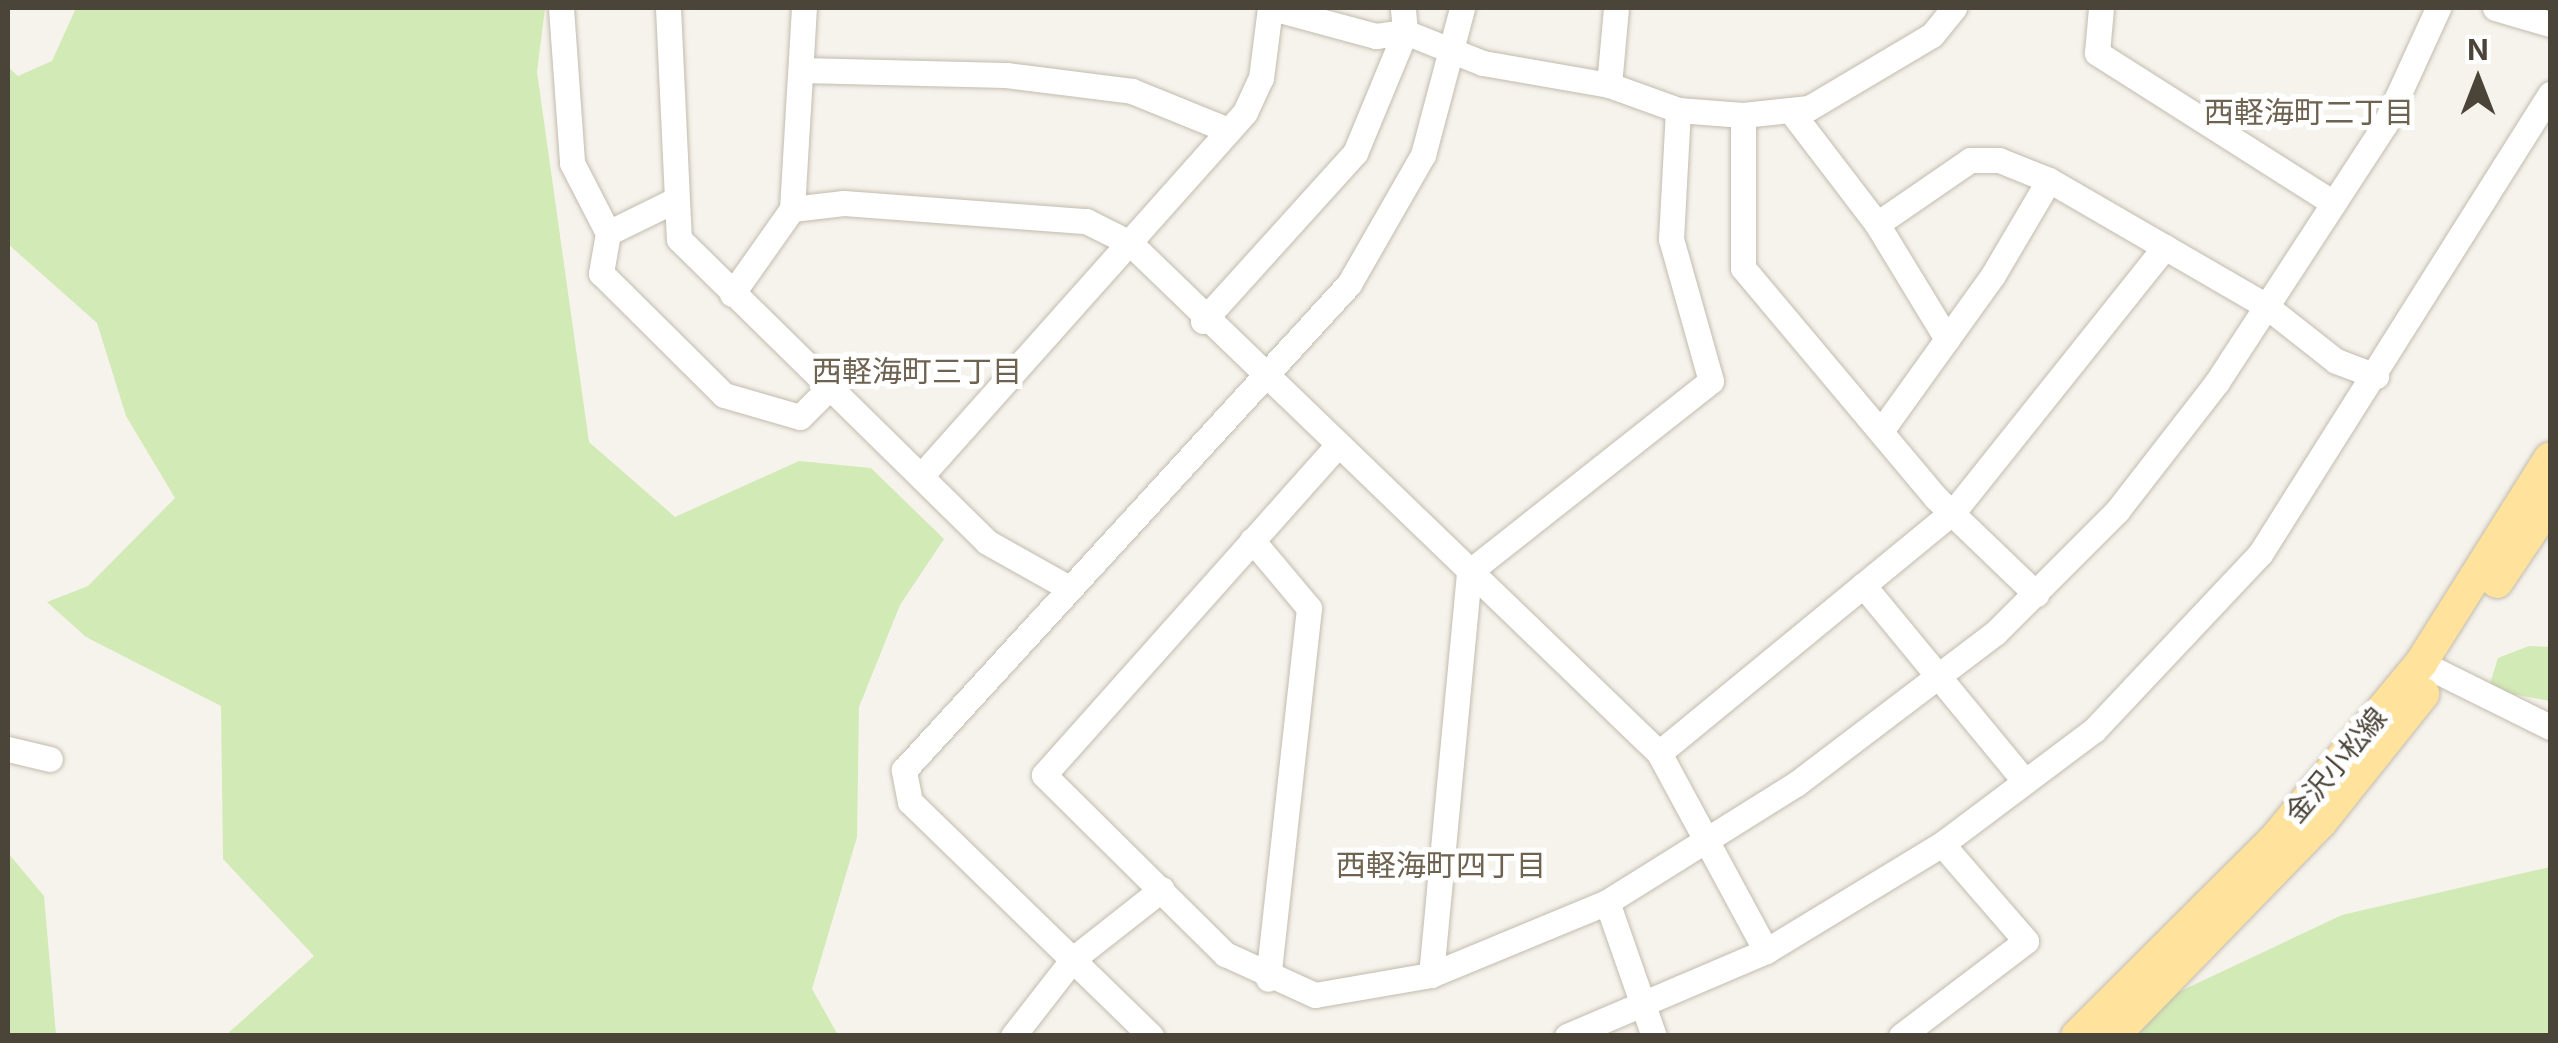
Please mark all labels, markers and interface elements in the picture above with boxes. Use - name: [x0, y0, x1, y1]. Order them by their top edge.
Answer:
- north arrow: [2428, 30, 2528, 130]
- text: N: [2467, 33, 2489, 67]
- district label: 西軽海町二丁目: [2204, 94, 2414, 130]
- district label: 西軽海町三丁目: [812, 353, 1022, 389]
- street label: 金沢小松線: [2278, 701, 2394, 829]
- district label: 西軽海町四丁目: [1336, 847, 1546, 883]

